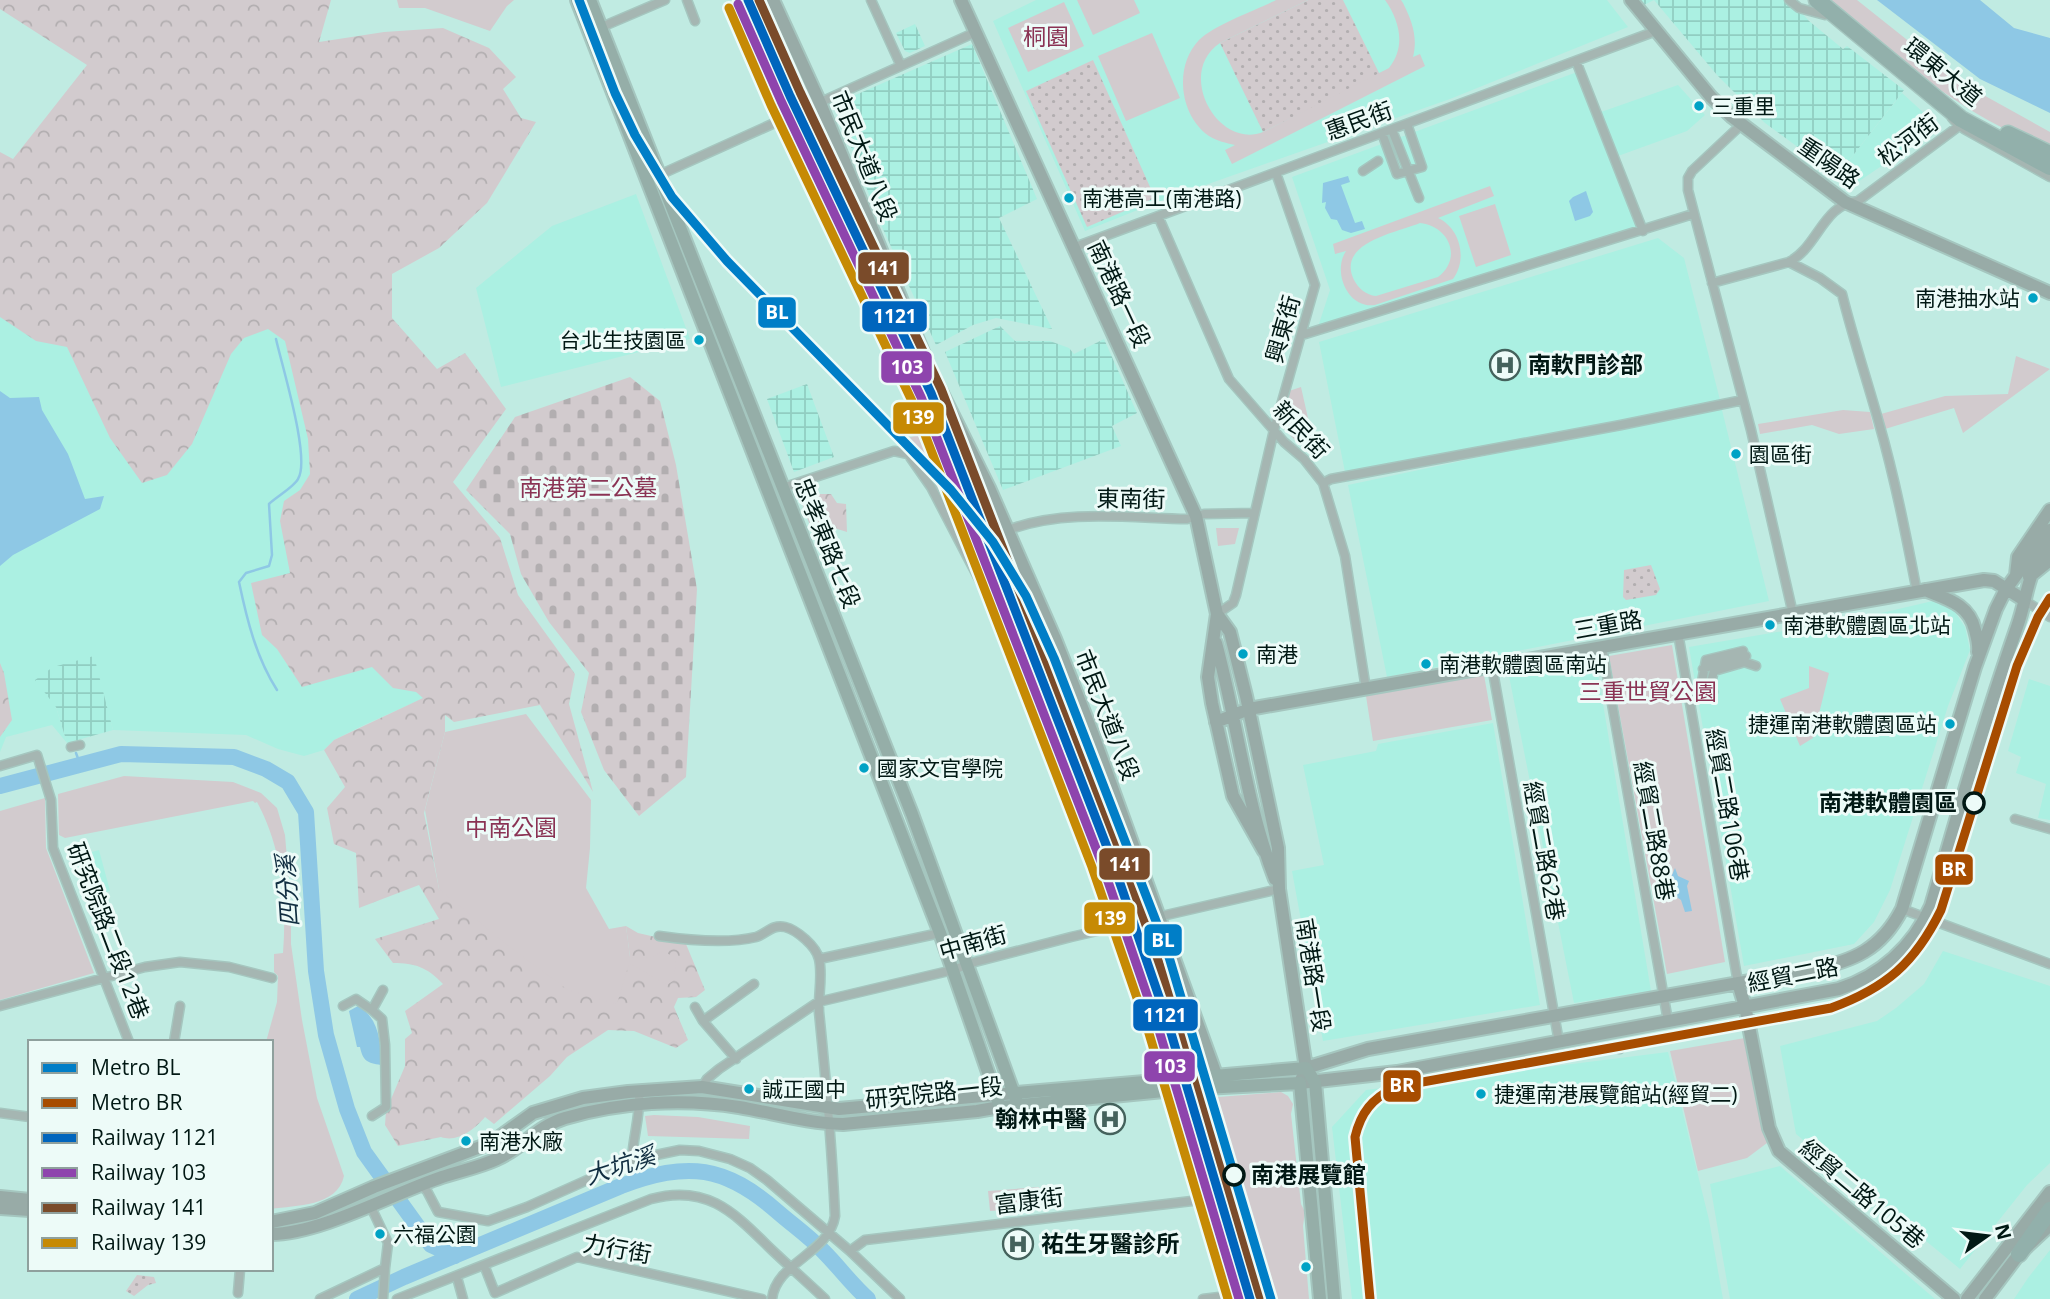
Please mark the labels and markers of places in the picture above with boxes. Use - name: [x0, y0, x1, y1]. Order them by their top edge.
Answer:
- place label: 三重里: [1712, 92, 1775, 120]
- marker: 三重里: [1692, 99, 1706, 113]
- place label: 南港高工(南港路): [1082, 184, 1241, 212]
- marker: 南港高工(南港路): [1062, 191, 1076, 205]
- place label: 南港抽水站: [1915, 284, 2020, 312]
- marker: 南港抽水站: [2026, 291, 2040, 305]
- place label: 台北生技園區: [560, 326, 686, 354]
- marker: 台北生技園區: [692, 333, 706, 347]
- hospital icon: 南軟門診部: [1488, 348, 1522, 382]
- place label: 南軟門診部: [1528, 348, 1643, 380]
- place label: 園區街: [1749, 440, 1812, 468]
- marker: 園區街: [1729, 447, 1743, 461]
- place label: 南港軟體園區北站: [1783, 611, 1951, 639]
- marker: 南港軟體園區北站: [1763, 618, 1777, 632]
- place label: 南港: [1256, 640, 1298, 668]
- marker: 南港: [1236, 647, 1250, 661]
- place label: 南港軟體園區南站: [1439, 650, 1607, 678]
- marker: 南港軟體園區南站: [1419, 657, 1433, 671]
- place label: 捷運南港軟體園區站: [1748, 710, 1937, 738]
- marker: 捷運南港軟體園區站: [1943, 717, 1957, 731]
- place label: 國家文官學院: [877, 754, 1003, 782]
- marker: 國家文官學院: [857, 761, 871, 775]
- place label: 南港軟體園區: [1819, 786, 1957, 818]
- marker: 南港軟體園區: [1963, 792, 1985, 814]
- place label: 誠正國中: [762, 1075, 846, 1103]
- place label: 捷運南港展覽館站(經貿二): [1494, 1080, 1737, 1108]
- marker: 誠正國中: [742, 1082, 756, 1096]
- marker: 捷運南港展覽館站(經貿二): [1474, 1087, 1488, 1101]
- place label: 翰林中醫: [995, 1102, 1087, 1134]
- hospital icon: 翰林中醫: [1093, 1102, 1127, 1136]
- place label: 南港水廠: [479, 1127, 563, 1155]
- marker: 南港水廠: [459, 1134, 473, 1148]
- place label: 南港展覽館: [1251, 1158, 1366, 1190]
- marker: 南港展覽館: [1223, 1164, 1245, 1186]
- place label: 六福公園: [393, 1220, 477, 1248]
- marker: 六福公園: [373, 1227, 387, 1241]
- hospital icon: 祐生牙醫診所: [1001, 1227, 1035, 1261]
- place label: 祐生牙醫診所: [1041, 1227, 1179, 1259]
- unlabelled marker: [1299, 1260, 1313, 1274]

